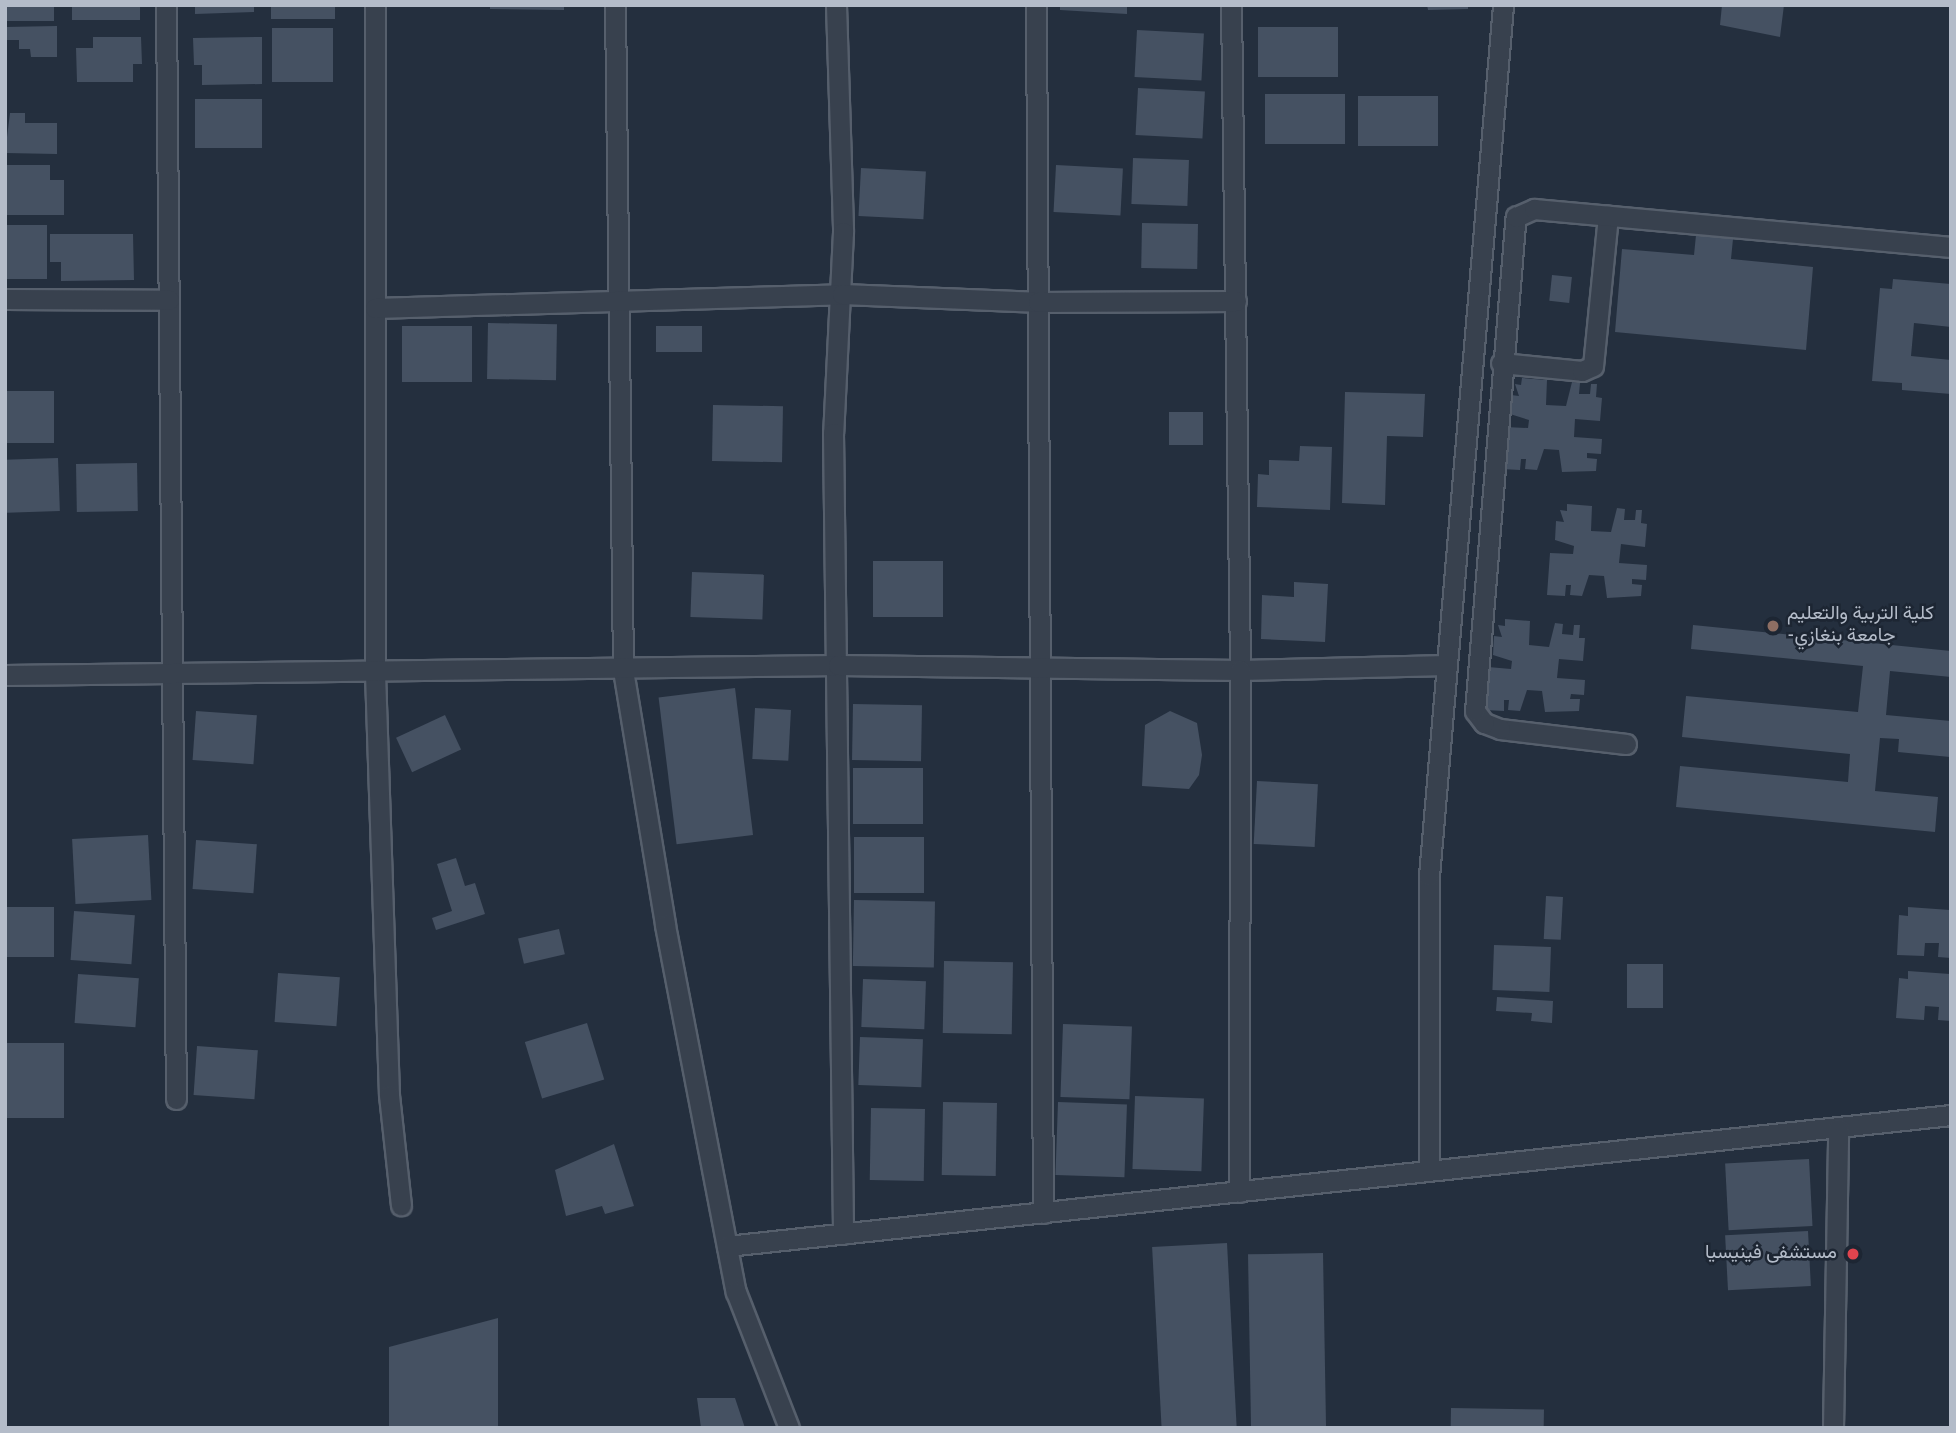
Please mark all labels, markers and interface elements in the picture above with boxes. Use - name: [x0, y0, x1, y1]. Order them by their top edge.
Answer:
- place label: كلية التربية والتعليم -جامعة بنغازي: [1787, 604, 1934, 648]
- marker: كلية التربية والتعليم -جامعة بنغازي: [1765, 618, 1781, 634]
- place label: مستشفى فينيسيا: [1705, 1243, 1837, 1265]
- marker: مستشفى فينيسيا: [1843, 1244, 1863, 1264]

